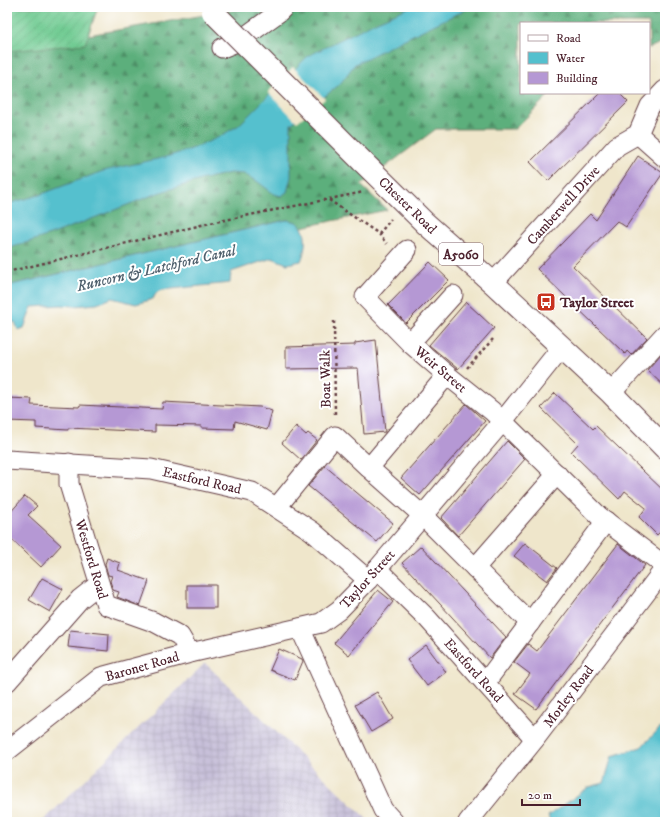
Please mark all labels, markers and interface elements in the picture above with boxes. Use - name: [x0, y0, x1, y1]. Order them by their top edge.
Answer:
- legend: [520, 22, 650, 94]
- text: Road: [556, 31, 581, 46]
- text: Water: [555, 51, 585, 66]
- text: Building: [556, 71, 597, 86]
- street label: Camberwell Drive: [523, 162, 604, 249]
- street label: Chester Road: [374, 173, 440, 238]
- water label: Runcorn & Latchford Canal: [74, 240, 239, 296]
- road number: A5060: [439, 243, 483, 265]
- bus stop icon: Taylor Street: [535, 291, 557, 313]
- place label: Taylor Street: [559, 294, 634, 312]
- street label: Weir Street: [410, 342, 471, 397]
- street label: Boat Walk: [316, 350, 336, 408]
- street label: Eastford Road: [161, 463, 243, 499]
- street label: Westford Road: [70, 516, 112, 601]
- street label: Taylor Street: [336, 546, 399, 613]
- street label: Eastford Road: [440, 635, 507, 707]
- street label: Baronet Road: [103, 648, 181, 686]
- street label: Morley Road: [540, 662, 598, 731]
- scale bar: [522, 781, 580, 807]
- text: 20 m: [528, 788, 552, 803]

